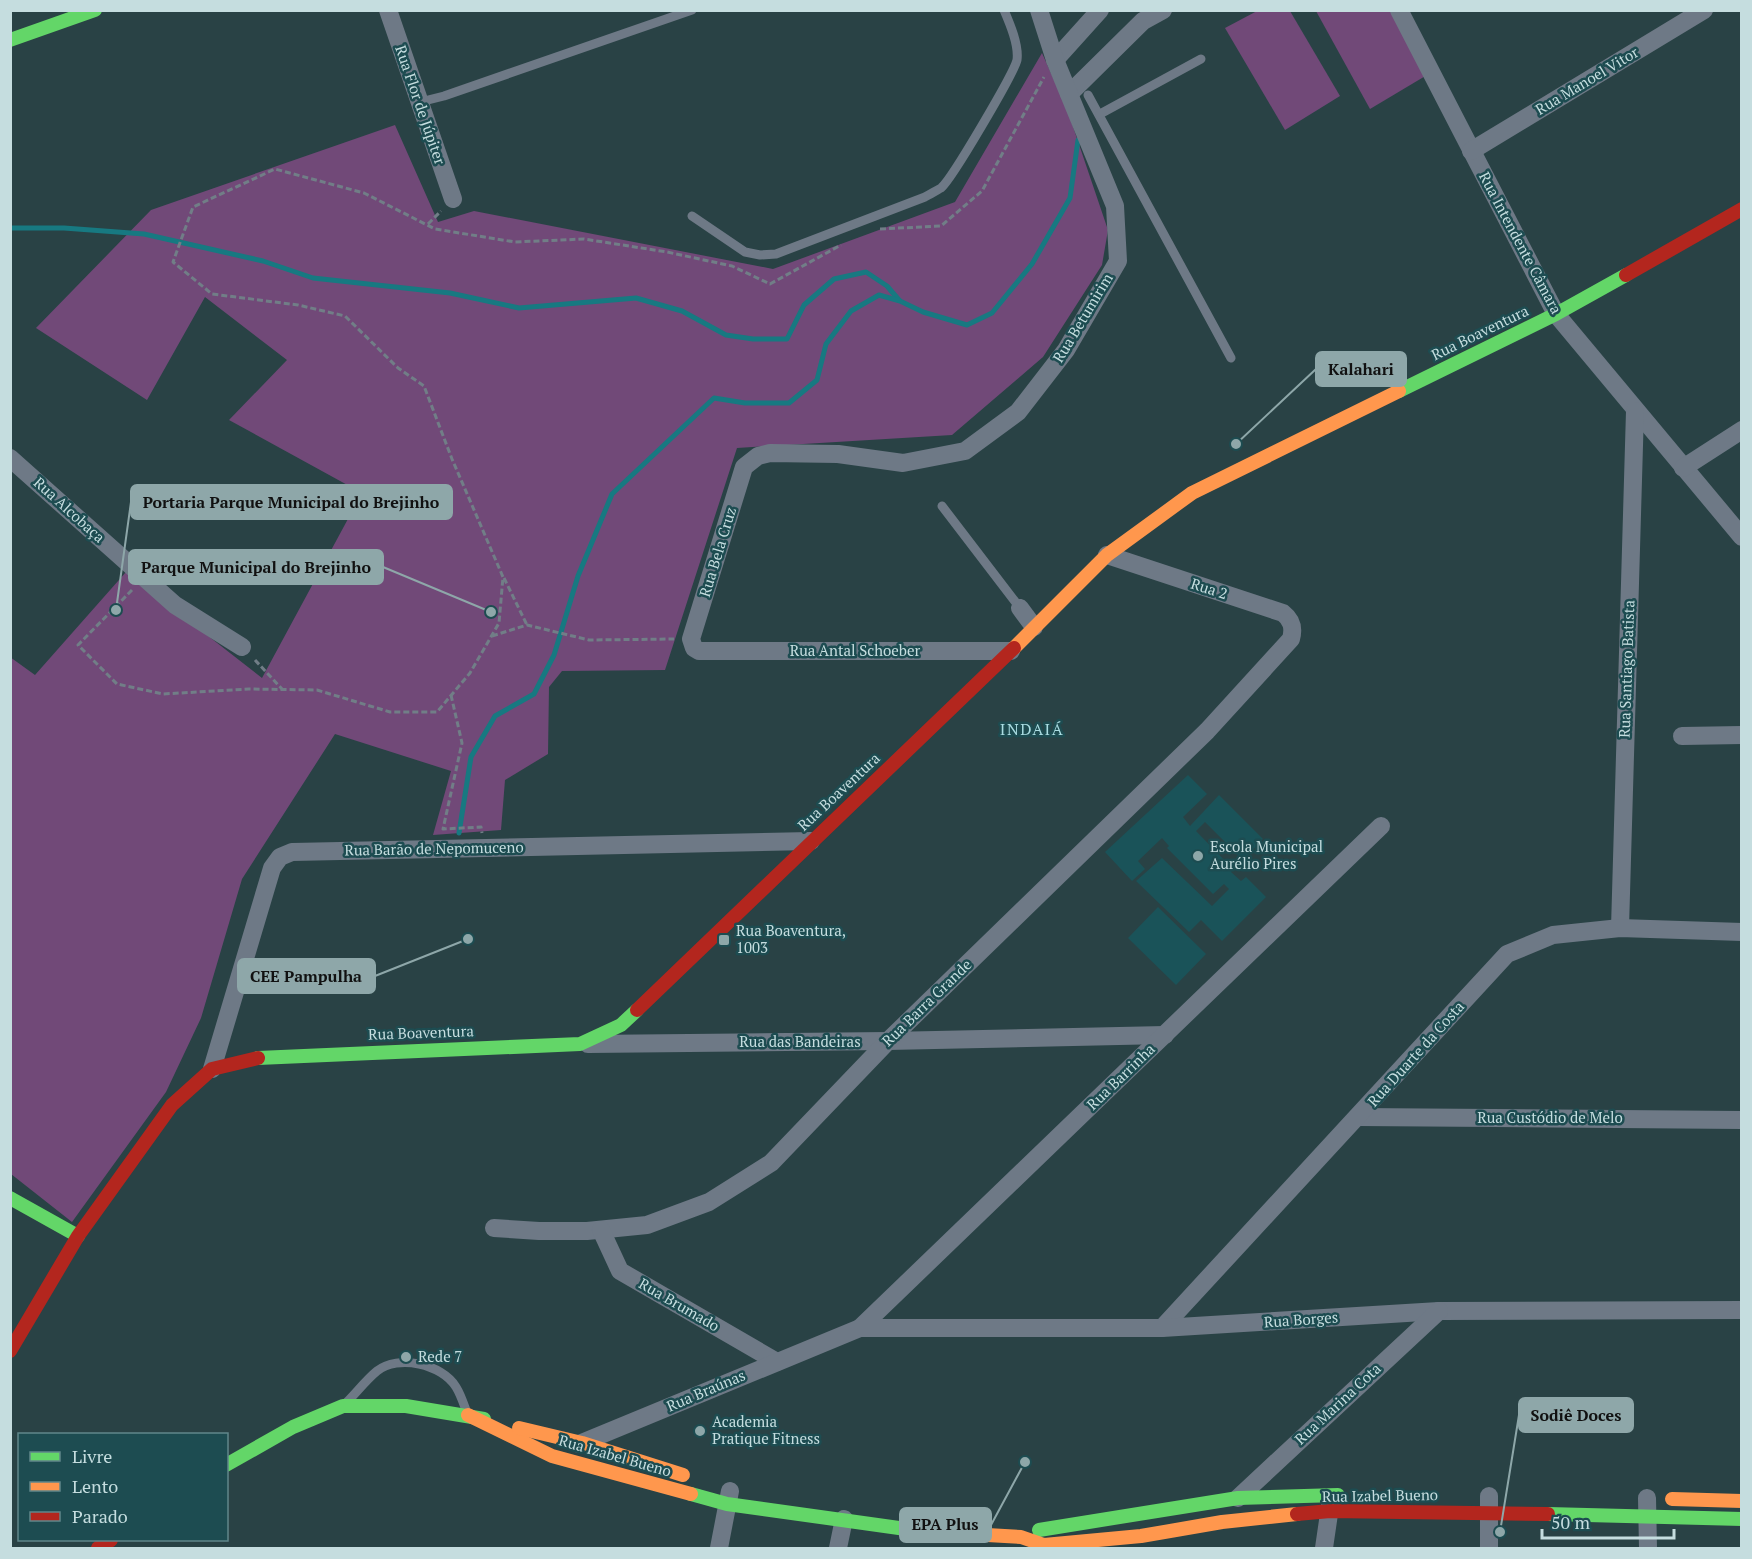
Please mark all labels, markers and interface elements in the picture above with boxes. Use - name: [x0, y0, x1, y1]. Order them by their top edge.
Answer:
- street label: Rua Manoel Vitor: [1531, 41, 1642, 119]
- street label: Rua Flor de Júpiter: [391, 42, 451, 167]
- street label: Rua Intendente Câmara: [1475, 168, 1567, 317]
- street label: Rua Betumirim: [1048, 269, 1117, 366]
- street label: Rua Boaventura: [1428, 300, 1532, 364]
- callout: Kalahari: [1316, 352, 1406, 386]
- text: Kalahari: [1328, 358, 1394, 380]
- street label: Rua Alcobaça: [30, 472, 110, 547]
- callout: Portaria Parque Municipal do Brejinho: [131, 485, 452, 519]
- text: Portaria Parque Municipal do Brejinho: [143, 491, 440, 513]
- street label: Rua Bela Cruz: [694, 504, 740, 599]
- callout: Parque Municipal do Brejinho: [129, 550, 383, 584]
- text: Parque Municipal do Brejinho: [141, 556, 371, 578]
- street label: Rua 2: [1188, 573, 1230, 603]
- street label: Rua Santiago Batista: [1614, 599, 1638, 738]
- street label: Rua Antal Schoeber: [790, 640, 921, 660]
- district label: INDAIÁ: [1000, 718, 1064, 740]
- street label: Rua Boaventura: [793, 748, 884, 835]
- street label: Rua Barão de Nepomuceno: [344, 836, 524, 860]
- place label: Escola Municipal Aurélio Pires: [1210, 836, 1323, 873]
- marker: Escola Municipal Aurélio Pires: [1191, 849, 1205, 863]
- place label: Rua Boaventura, 1003: [736, 920, 846, 957]
- marker: Rua Boaventura, 1003: [717, 933, 731, 947]
- street label: Rua Barra Grande: [877, 954, 975, 1050]
- callout: CEE Pampulha: [238, 959, 375, 993]
- text: CEE Pampulha: [250, 965, 362, 987]
- street label: Rua Duarte da Costa: [1362, 996, 1468, 1110]
- street label: Rua Boaventura: [368, 1020, 475, 1044]
- street label: Rua das Bandeiras: [739, 1031, 861, 1051]
- street label: Rua Barrinha: [1082, 1038, 1159, 1114]
- street label: Rua Custódio de Melo: [1477, 1107, 1623, 1127]
- street label: Rua Brumado: [635, 1273, 724, 1335]
- street label: Rua Borges: [1263, 1306, 1339, 1332]
- place label: Rede 7: [418, 1346, 462, 1366]
- marker: Rede 7: [399, 1350, 413, 1364]
- street label: Rua Marina Cota: [1290, 1358, 1385, 1448]
- street label: Rua Braúnas: [663, 1365, 748, 1416]
- callout: Sodiê Doces: [1519, 1398, 1633, 1432]
- text: Sodiê Doces: [1531, 1404, 1621, 1426]
- place label: Academia Pratique Fitness: [712, 1411, 820, 1448]
- marker: Academia Pratique Fitness: [693, 1424, 707, 1438]
- street label: Rua Izabel Bueno: [557, 1429, 674, 1481]
- legend: [18, 1433, 228, 1541]
- text: Livre: [72, 1444, 112, 1468]
- text: Lento: [72, 1474, 118, 1498]
- street label: Rua Izabel Bueno: [1322, 1484, 1438, 1506]
- scale bar: [1542, 1502, 1674, 1540]
- text: Parado: [72, 1504, 128, 1528]
- callout: EPA Plus: [900, 1508, 991, 1542]
- text: 50 m: [1551, 1510, 1591, 1534]
- text: EPA Plus: [911, 1513, 979, 1535]

